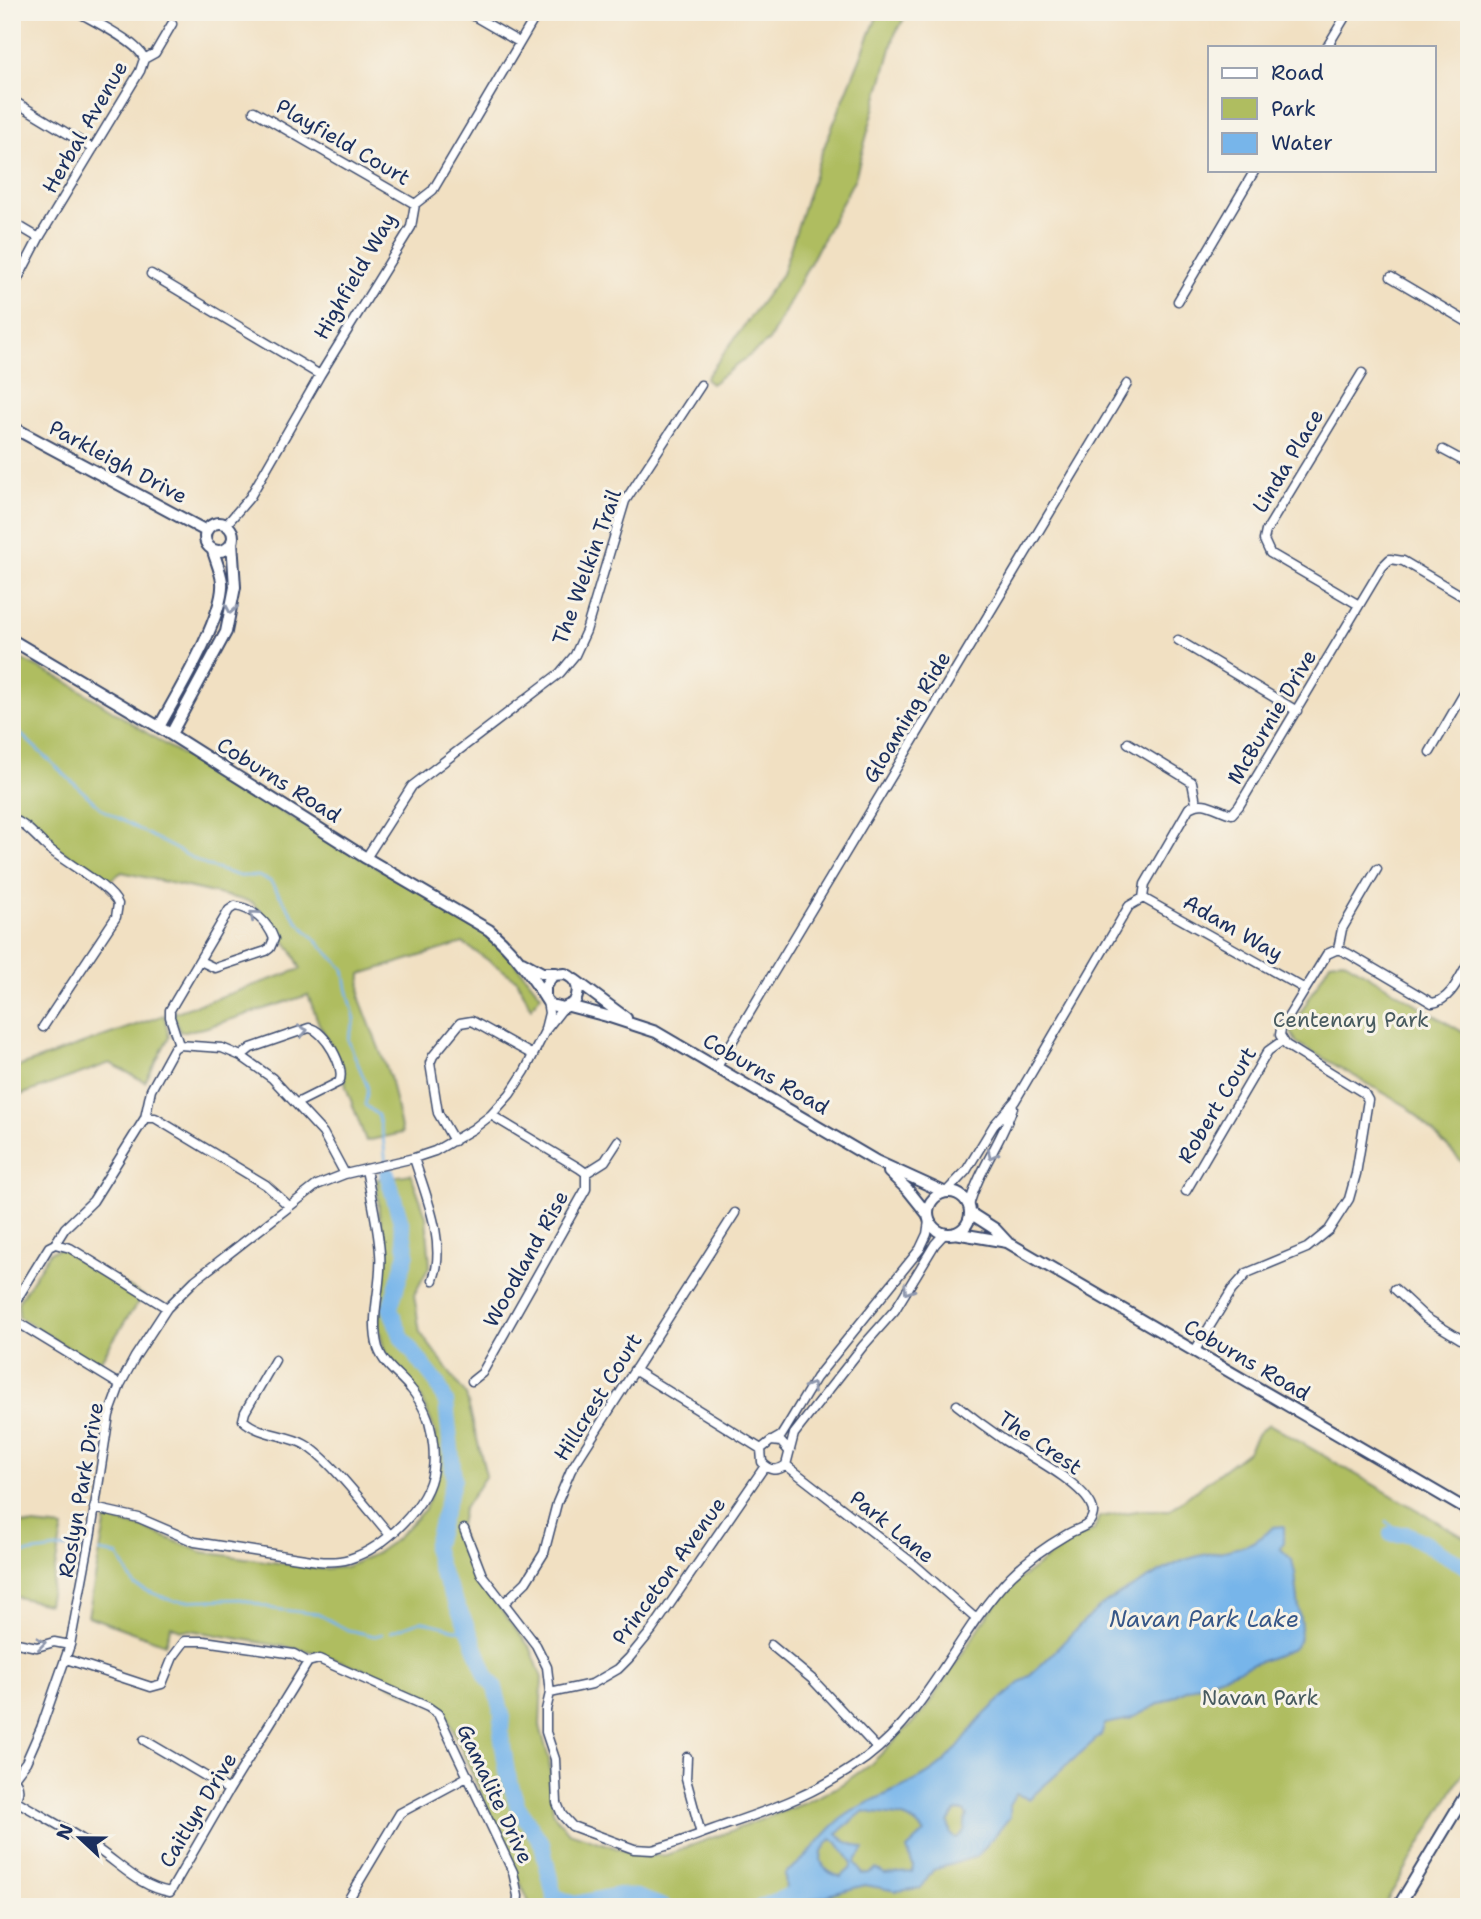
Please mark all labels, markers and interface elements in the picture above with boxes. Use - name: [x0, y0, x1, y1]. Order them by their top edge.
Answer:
- legend: [1208, 46, 1436, 172]
- street label: Herbal Avenue: [36, 56, 134, 198]
- text: Road: [1271, 59, 1324, 87]
- street label: Playfield Court: [271, 92, 415, 192]
- text: Park: [1271, 95, 1316, 123]
- text: Water: [1271, 129, 1333, 157]
- street label: Highfield Way: [307, 207, 403, 345]
- street label: Linda Place: [1246, 404, 1330, 518]
- street label: Parkleigh Drive: [44, 414, 192, 510]
- street label: The Welkin Trail: [546, 485, 628, 649]
- one-way arrow: [224, 603, 239, 615]
- street label: McBurnie Drive: [1221, 644, 1323, 790]
- street label: Gloaming Ride: [857, 646, 957, 788]
- street label: Coburns Road: [212, 731, 346, 829]
- street label: Adam Way: [1178, 888, 1288, 968]
- one-way arrow: [249, 911, 262, 923]
- park label: Centenary Park: [1273, 1006, 1429, 1034]
- one-way arrow: [297, 1025, 309, 1040]
- street label: Coburns Road: [698, 1026, 834, 1122]
- street label: Robert Court: [1171, 1041, 1263, 1169]
- one-way arrow: [987, 1146, 1001, 1159]
- street label: Woodland Rise: [477, 1186, 575, 1332]
- one-way arrow: [903, 1283, 916, 1296]
- street label: Coburns Road: [1179, 1312, 1315, 1408]
- street label: Hillcrest Court: [548, 1328, 648, 1466]
- one-way arrow: [802, 1382, 815, 1395]
- street label: Roslyn Park Drive: [52, 1400, 110, 1580]
- street label: The Crest: [993, 1405, 1087, 1481]
- street label: Park Lane: [844, 1484, 940, 1570]
- street label: Princeton Avenue: [606, 1491, 732, 1651]
- water label: Navan Park Lake: [1109, 1604, 1299, 1634]
- one-way arrow: [35, 1636, 47, 1651]
- park label: Navan Park: [1202, 1684, 1319, 1712]
- street label: Gamalite Drive: [450, 1720, 540, 1868]
- street label: Caitlyn Drive: [153, 1747, 243, 1873]
- north arrow: [46, 1804, 116, 1874]
- text: N: [50, 1820, 79, 1843]

